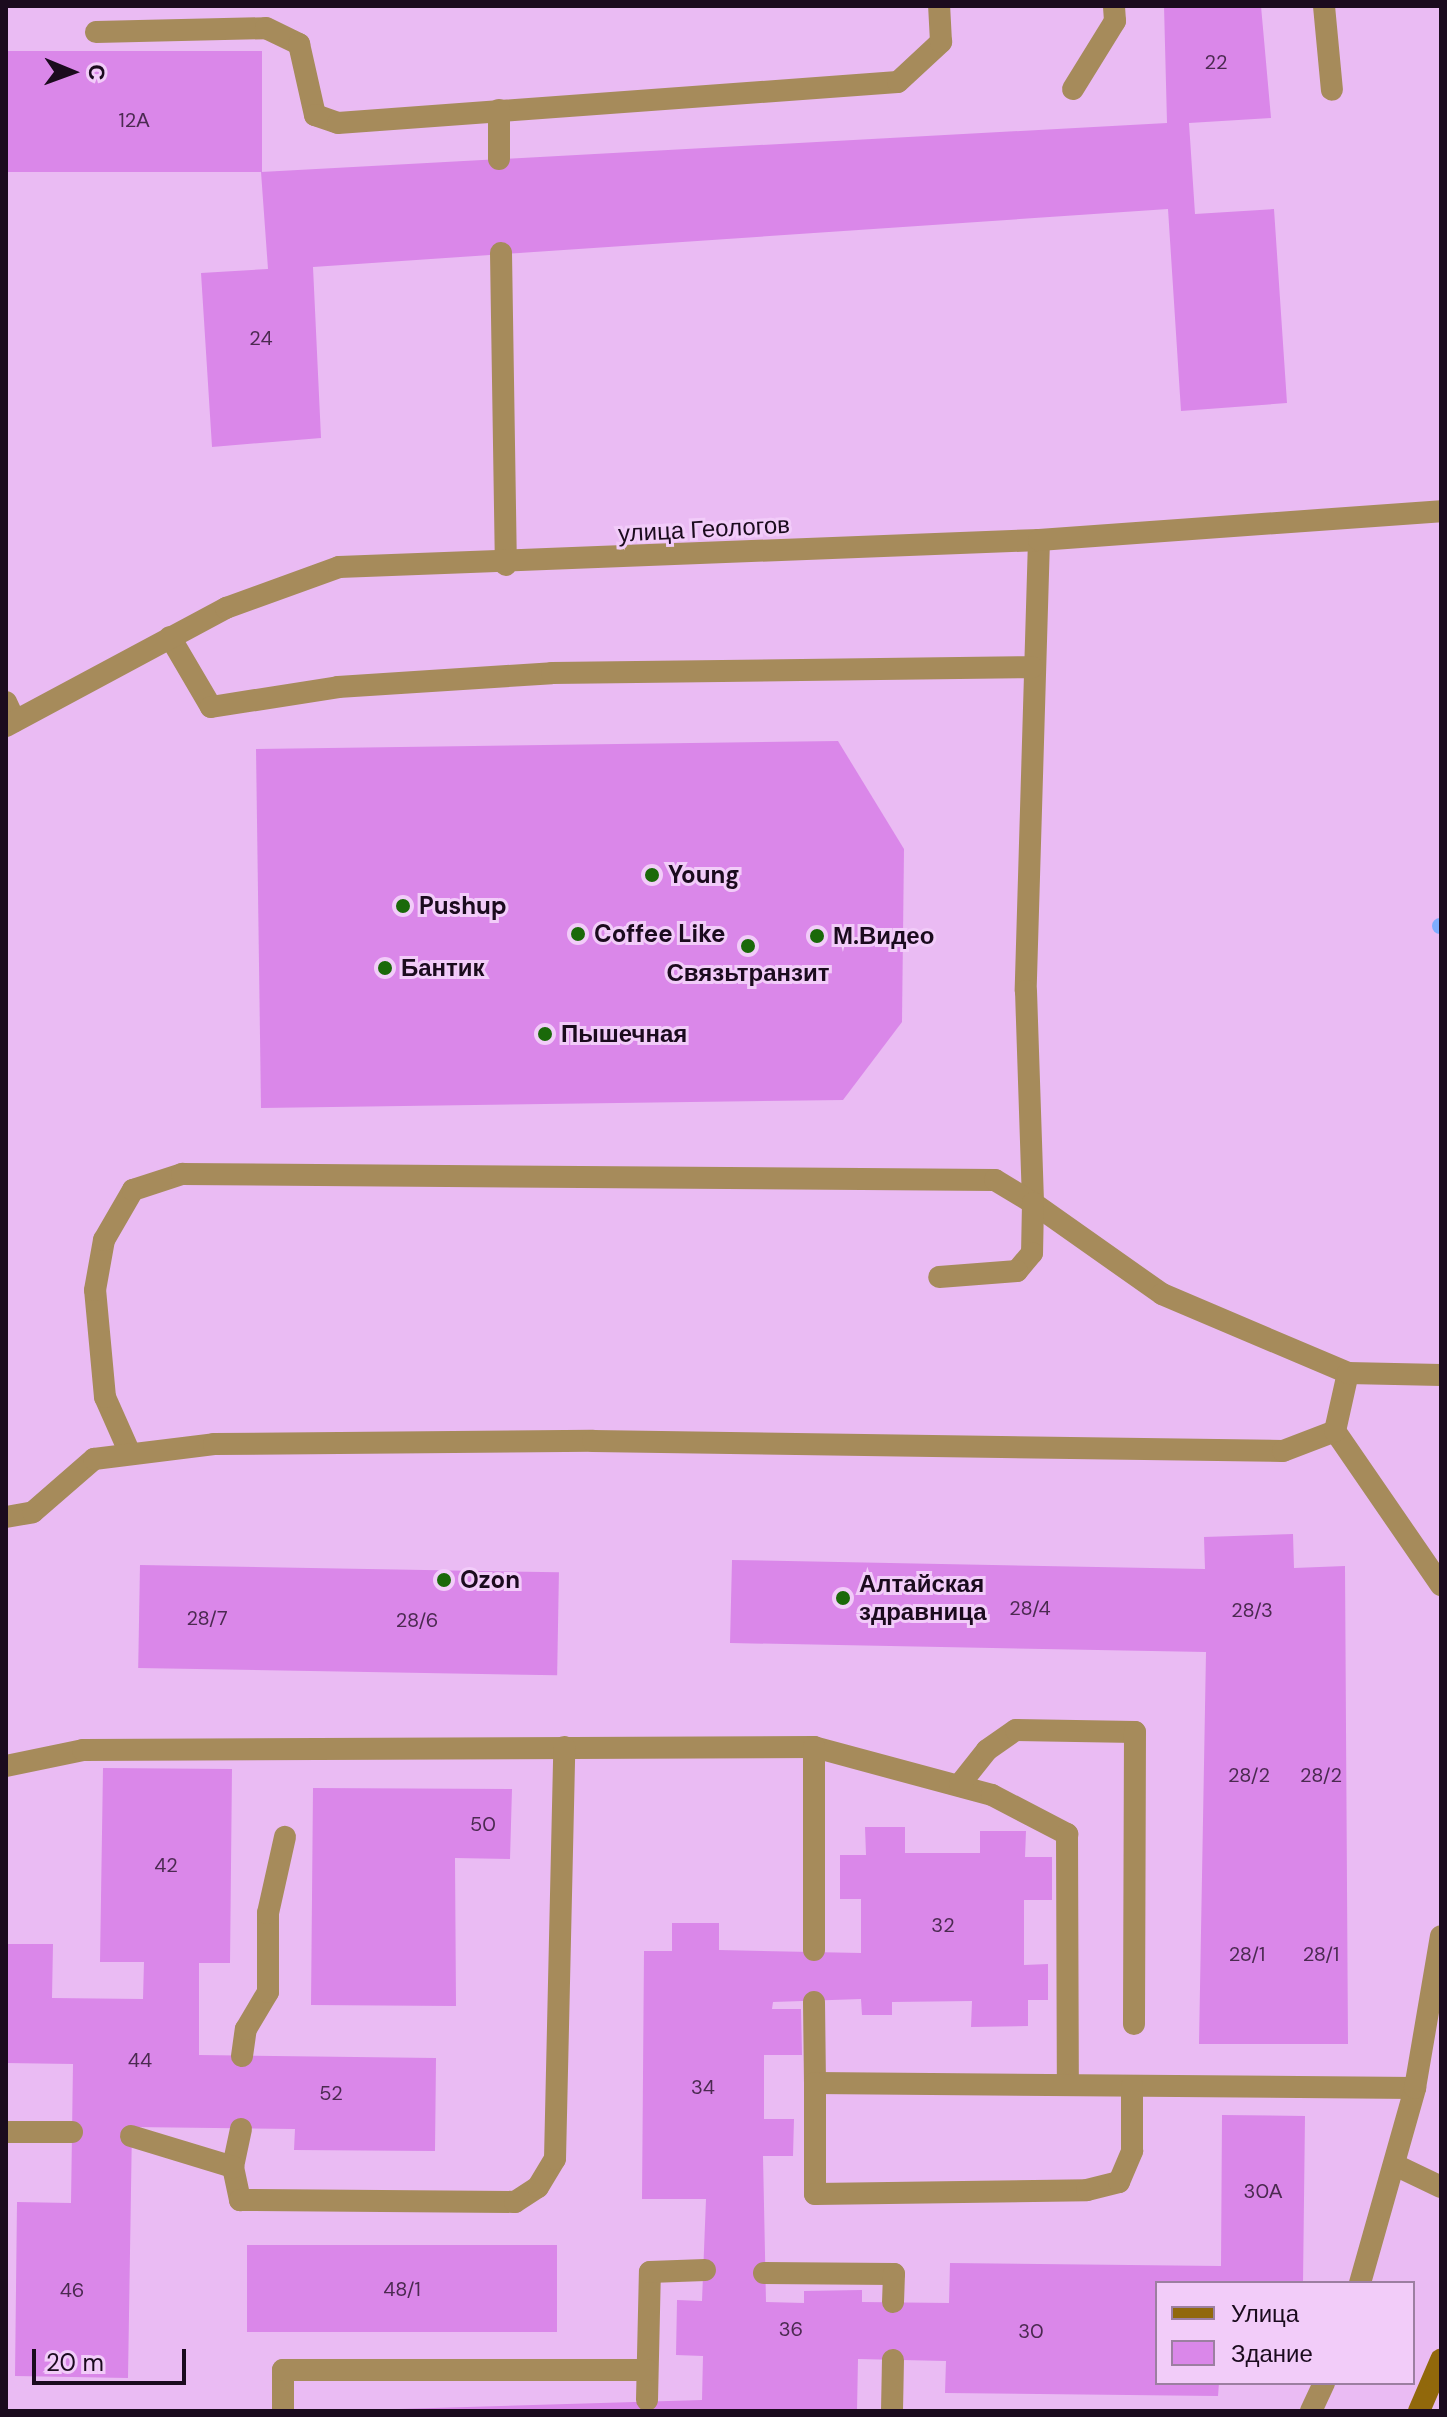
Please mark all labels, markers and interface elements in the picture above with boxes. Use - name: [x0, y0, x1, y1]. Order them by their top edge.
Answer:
- north arrow: [32, 32, 112, 112]
- house number: 22: [1204, 50, 1228, 74]
- text: С: [82, 64, 111, 81]
- house number: 12А: [118, 108, 150, 132]
- house number: 24: [249, 326, 273, 350]
- street label: улица Геологов: [617, 510, 791, 548]
- place label: Young: [668, 861, 740, 889]
- marker: Young: [643, 866, 661, 884]
- place label: Pushup: [419, 892, 507, 920]
- marker: Pushup: [394, 897, 412, 915]
- place label: Coffee Like: [594, 920, 725, 948]
- place label: М.Видео: [833, 922, 934, 950]
- marker: Coffee Like: [569, 925, 587, 943]
- marker: М.Видео: [808, 927, 826, 945]
- marker: Связьтранзит: [739, 937, 757, 955]
- place label: Бантик: [401, 954, 485, 982]
- marker: Бантик: [376, 959, 394, 977]
- place label: Связьтранзит: [666, 959, 830, 987]
- place label: Пышечная: [561, 1020, 687, 1048]
- marker: Пышечная: [536, 1025, 554, 1043]
- place label: Ozon: [460, 1566, 520, 1594]
- place label: Алтайская здравница: [859, 1570, 987, 1626]
- marker: Ozon: [435, 1571, 453, 1589]
- marker: Алтайская здравница: [834, 1589, 852, 1607]
- house number: 28/4: [1009, 1596, 1051, 1620]
- house number: 28/3: [1231, 1598, 1273, 1622]
- house number: 28/7: [186, 1606, 228, 1630]
- house number: 28/6: [396, 1608, 438, 1632]
- house number: 28/2: [1228, 1763, 1270, 1787]
- house number: 28/2: [1300, 1763, 1342, 1787]
- house number: 50: [470, 1812, 496, 1836]
- house number: 42: [154, 1853, 178, 1877]
- house number: 32: [931, 1913, 955, 1937]
- house number: 28/1: [1229, 1942, 1265, 1966]
- house number: 28/1: [1303, 1942, 1339, 1966]
- house number: 44: [128, 2048, 152, 2072]
- house number: 34: [691, 2075, 715, 2099]
- house number: 52: [319, 2081, 343, 2105]
- house number: 30А: [1244, 2179, 1282, 2203]
- house number: 48/1: [383, 2277, 421, 2301]
- house number: 46: [60, 2278, 84, 2302]
- legend: [1155, 2281, 1415, 2385]
- text: Улица: [1231, 2298, 1299, 2329]
- house number: 36: [779, 2317, 803, 2341]
- house number: 30: [1018, 2319, 1044, 2343]
- scale bar: [36, 2333, 190, 2383]
- text: Здание: [1231, 2338, 1313, 2369]
- text: 20 m: [46, 2347, 104, 2378]

